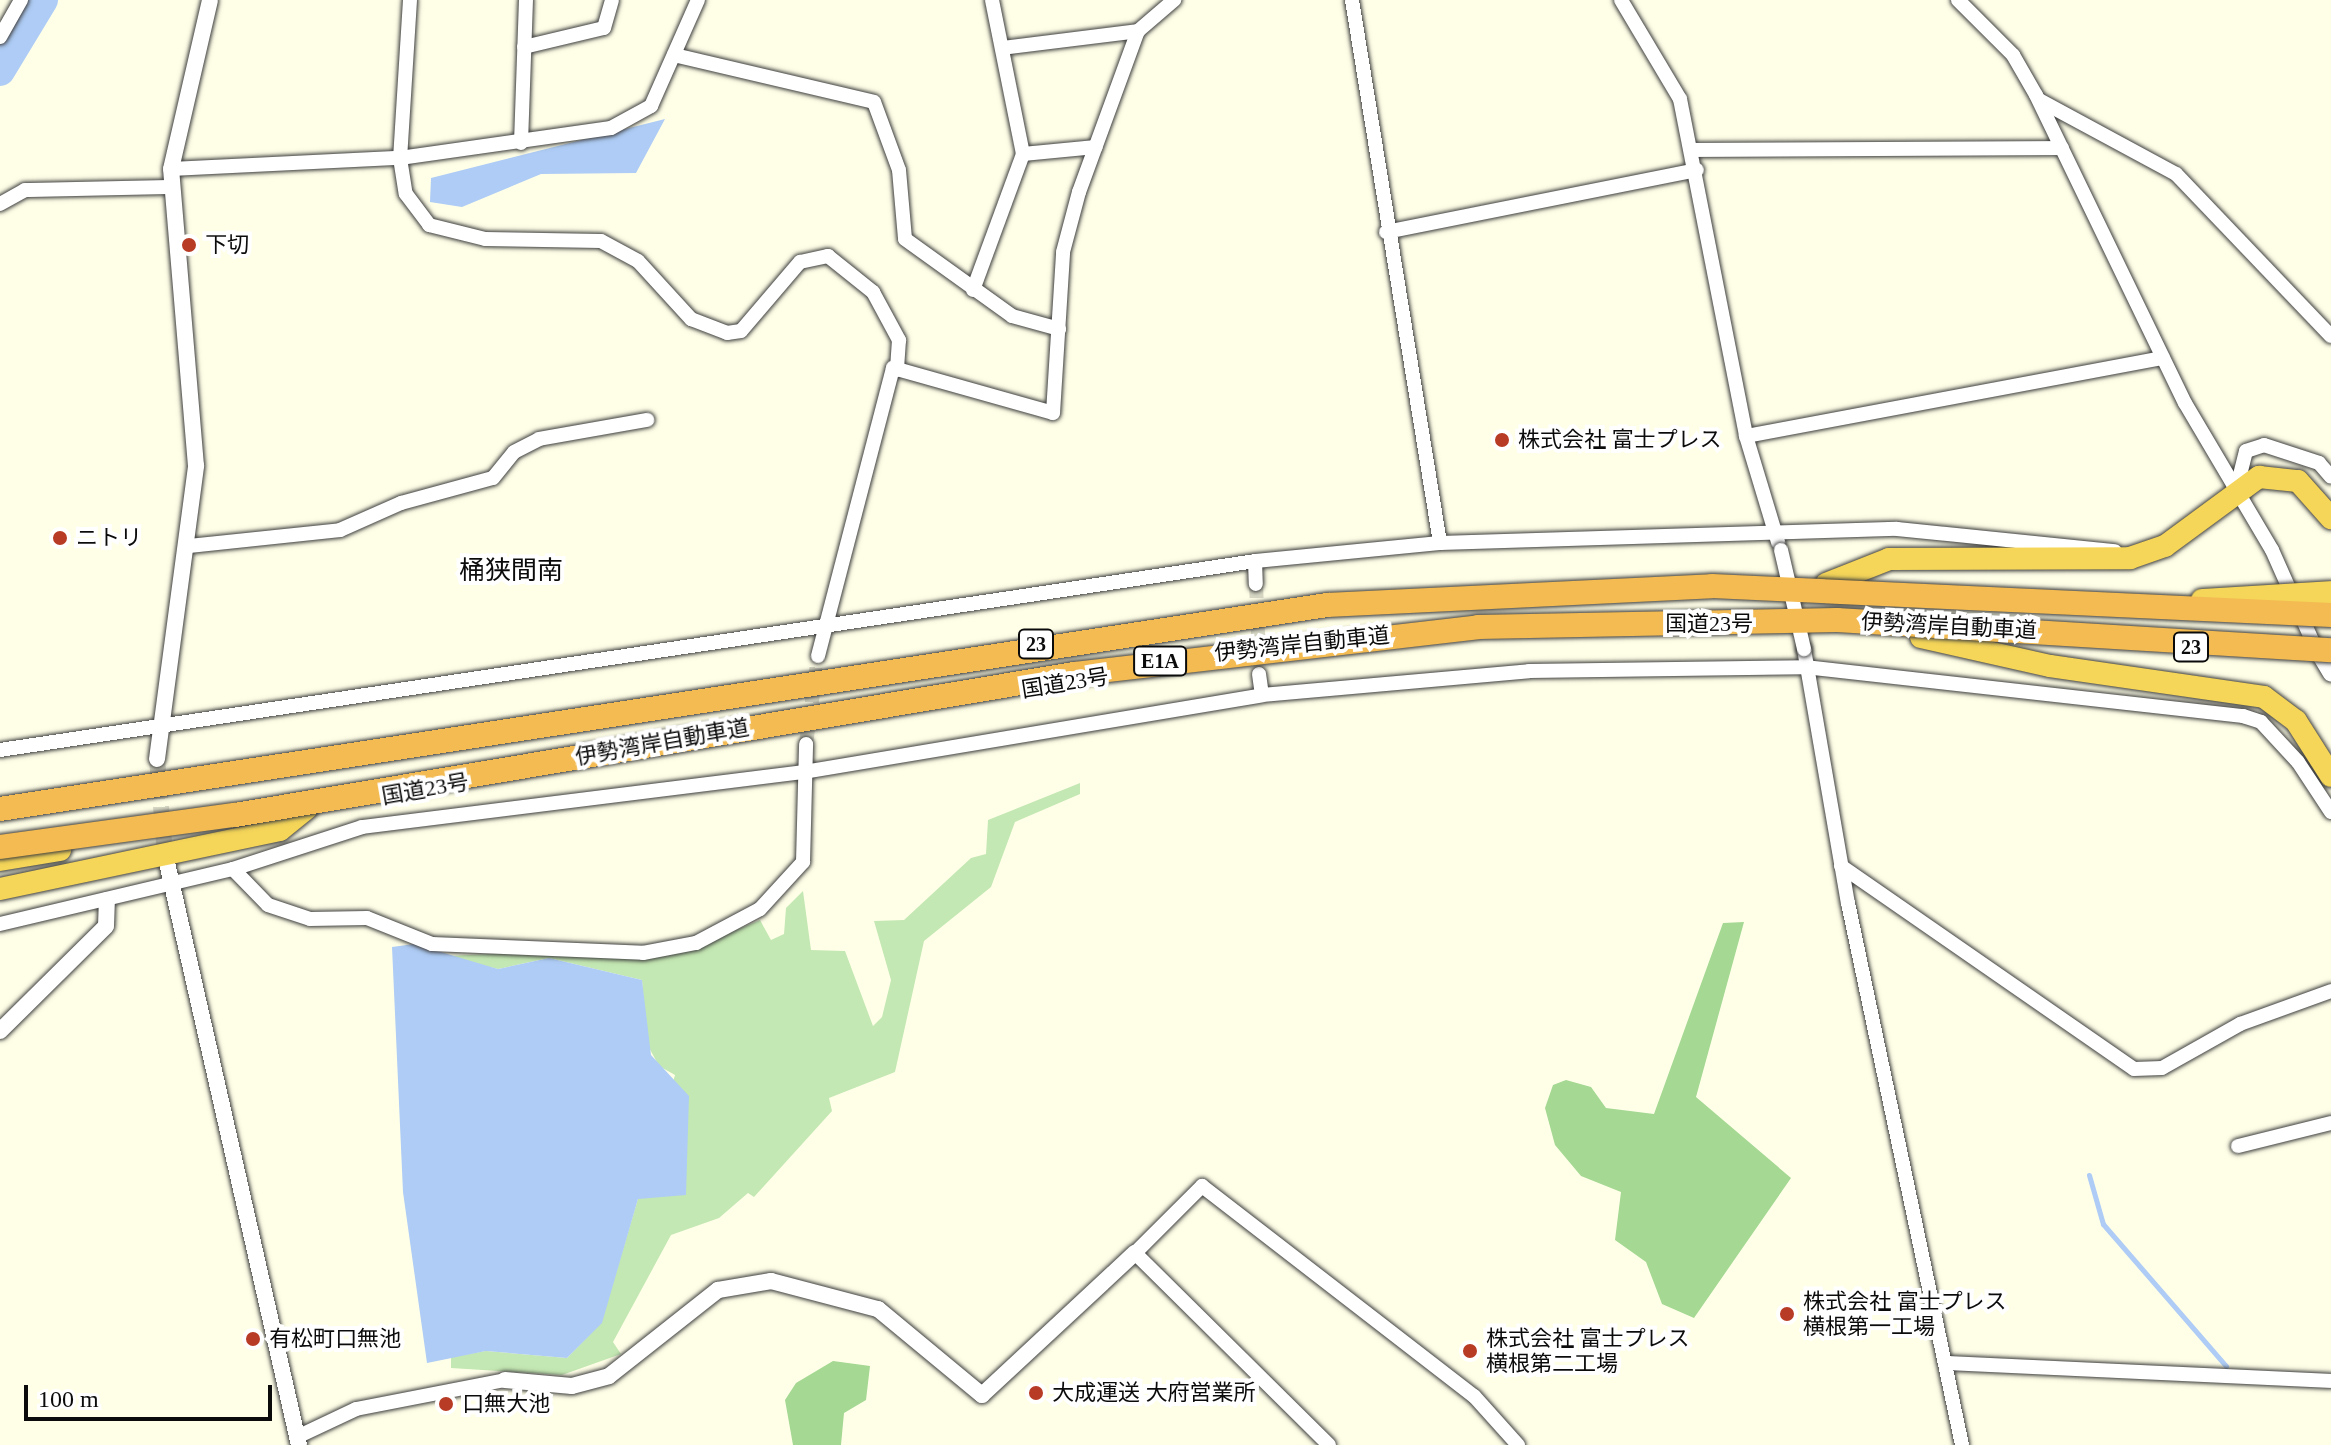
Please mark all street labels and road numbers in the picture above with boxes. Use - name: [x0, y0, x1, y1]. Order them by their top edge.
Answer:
- street label: 伊勢湾岸自動車道: [1860, 608, 2038, 644]
- street label: 国道23号: [1665, 611, 1753, 637]
- street label: 伊勢湾岸自動車道: [1213, 622, 1391, 666]
- road number: 23: [1018, 628, 1054, 660]
- road number: 23: [2173, 631, 2209, 663]
- road number: E1A: [1132, 645, 1188, 677]
- street label: 国道23号: [1019, 663, 1111, 703]
- street label: 伊勢湾岸自動車道: [573, 714, 751, 770]
- street label: 国道23号: [379, 768, 471, 810]

